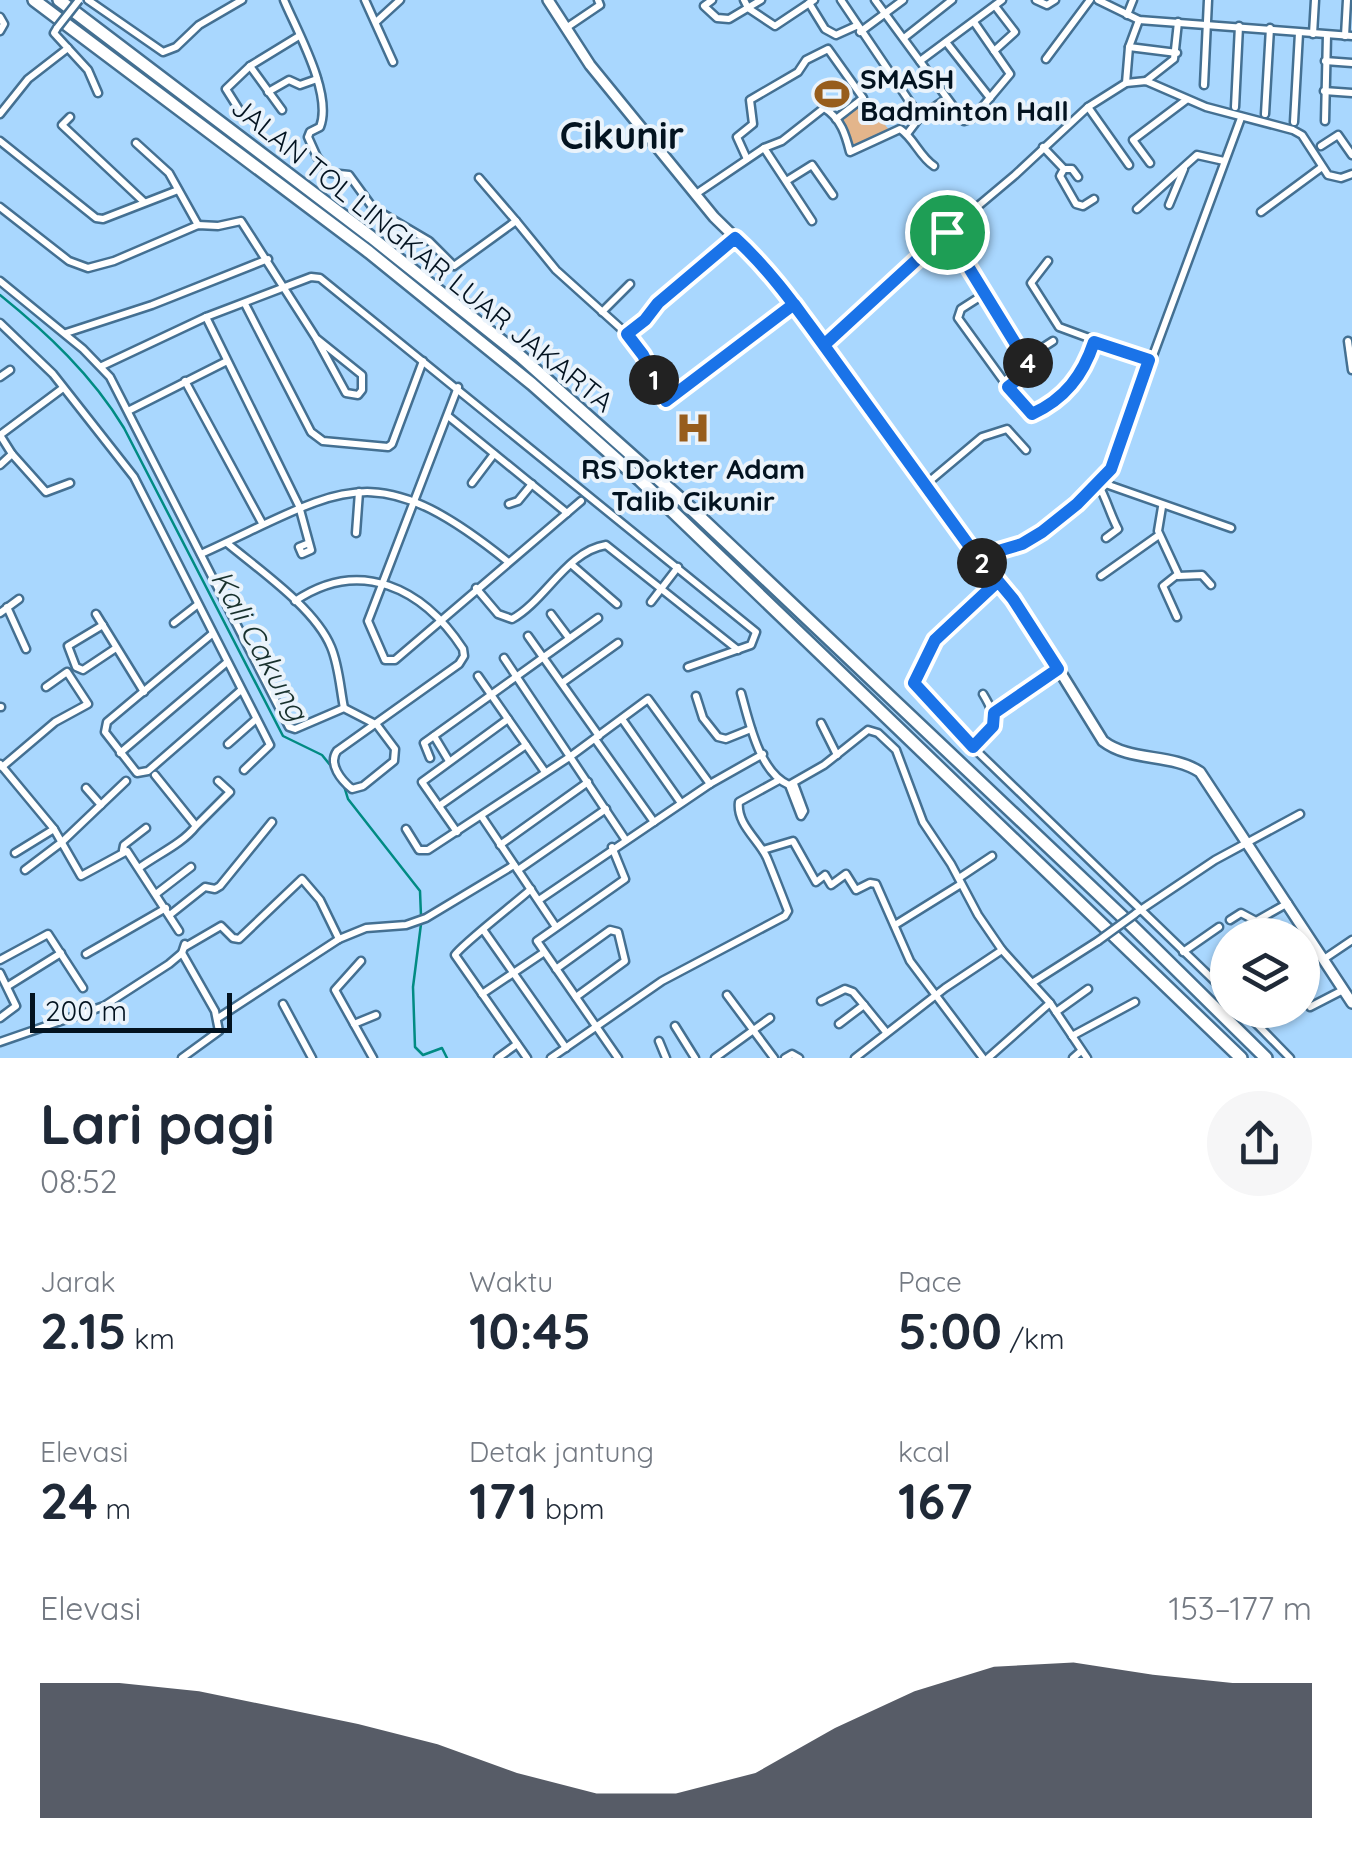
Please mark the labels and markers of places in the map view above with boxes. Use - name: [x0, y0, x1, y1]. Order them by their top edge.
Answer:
- place label: SMASH Badminton Hall: [860, 61, 1069, 128]
- sports icon: SMASH Badminton Hall: [813, 75, 851, 113]
- pin: [905, 190, 990, 275]
- pin: 4: [1003, 338, 1053, 388]
- pin: 1: [629, 355, 679, 405]
- hospital icon: RS Dokter Adam Talib Cikunir: [674, 409, 712, 447]
- place label: RS Dokter Adam Talib Cikunir: [581, 451, 805, 518]
- pin: 2: [957, 538, 1007, 588]

